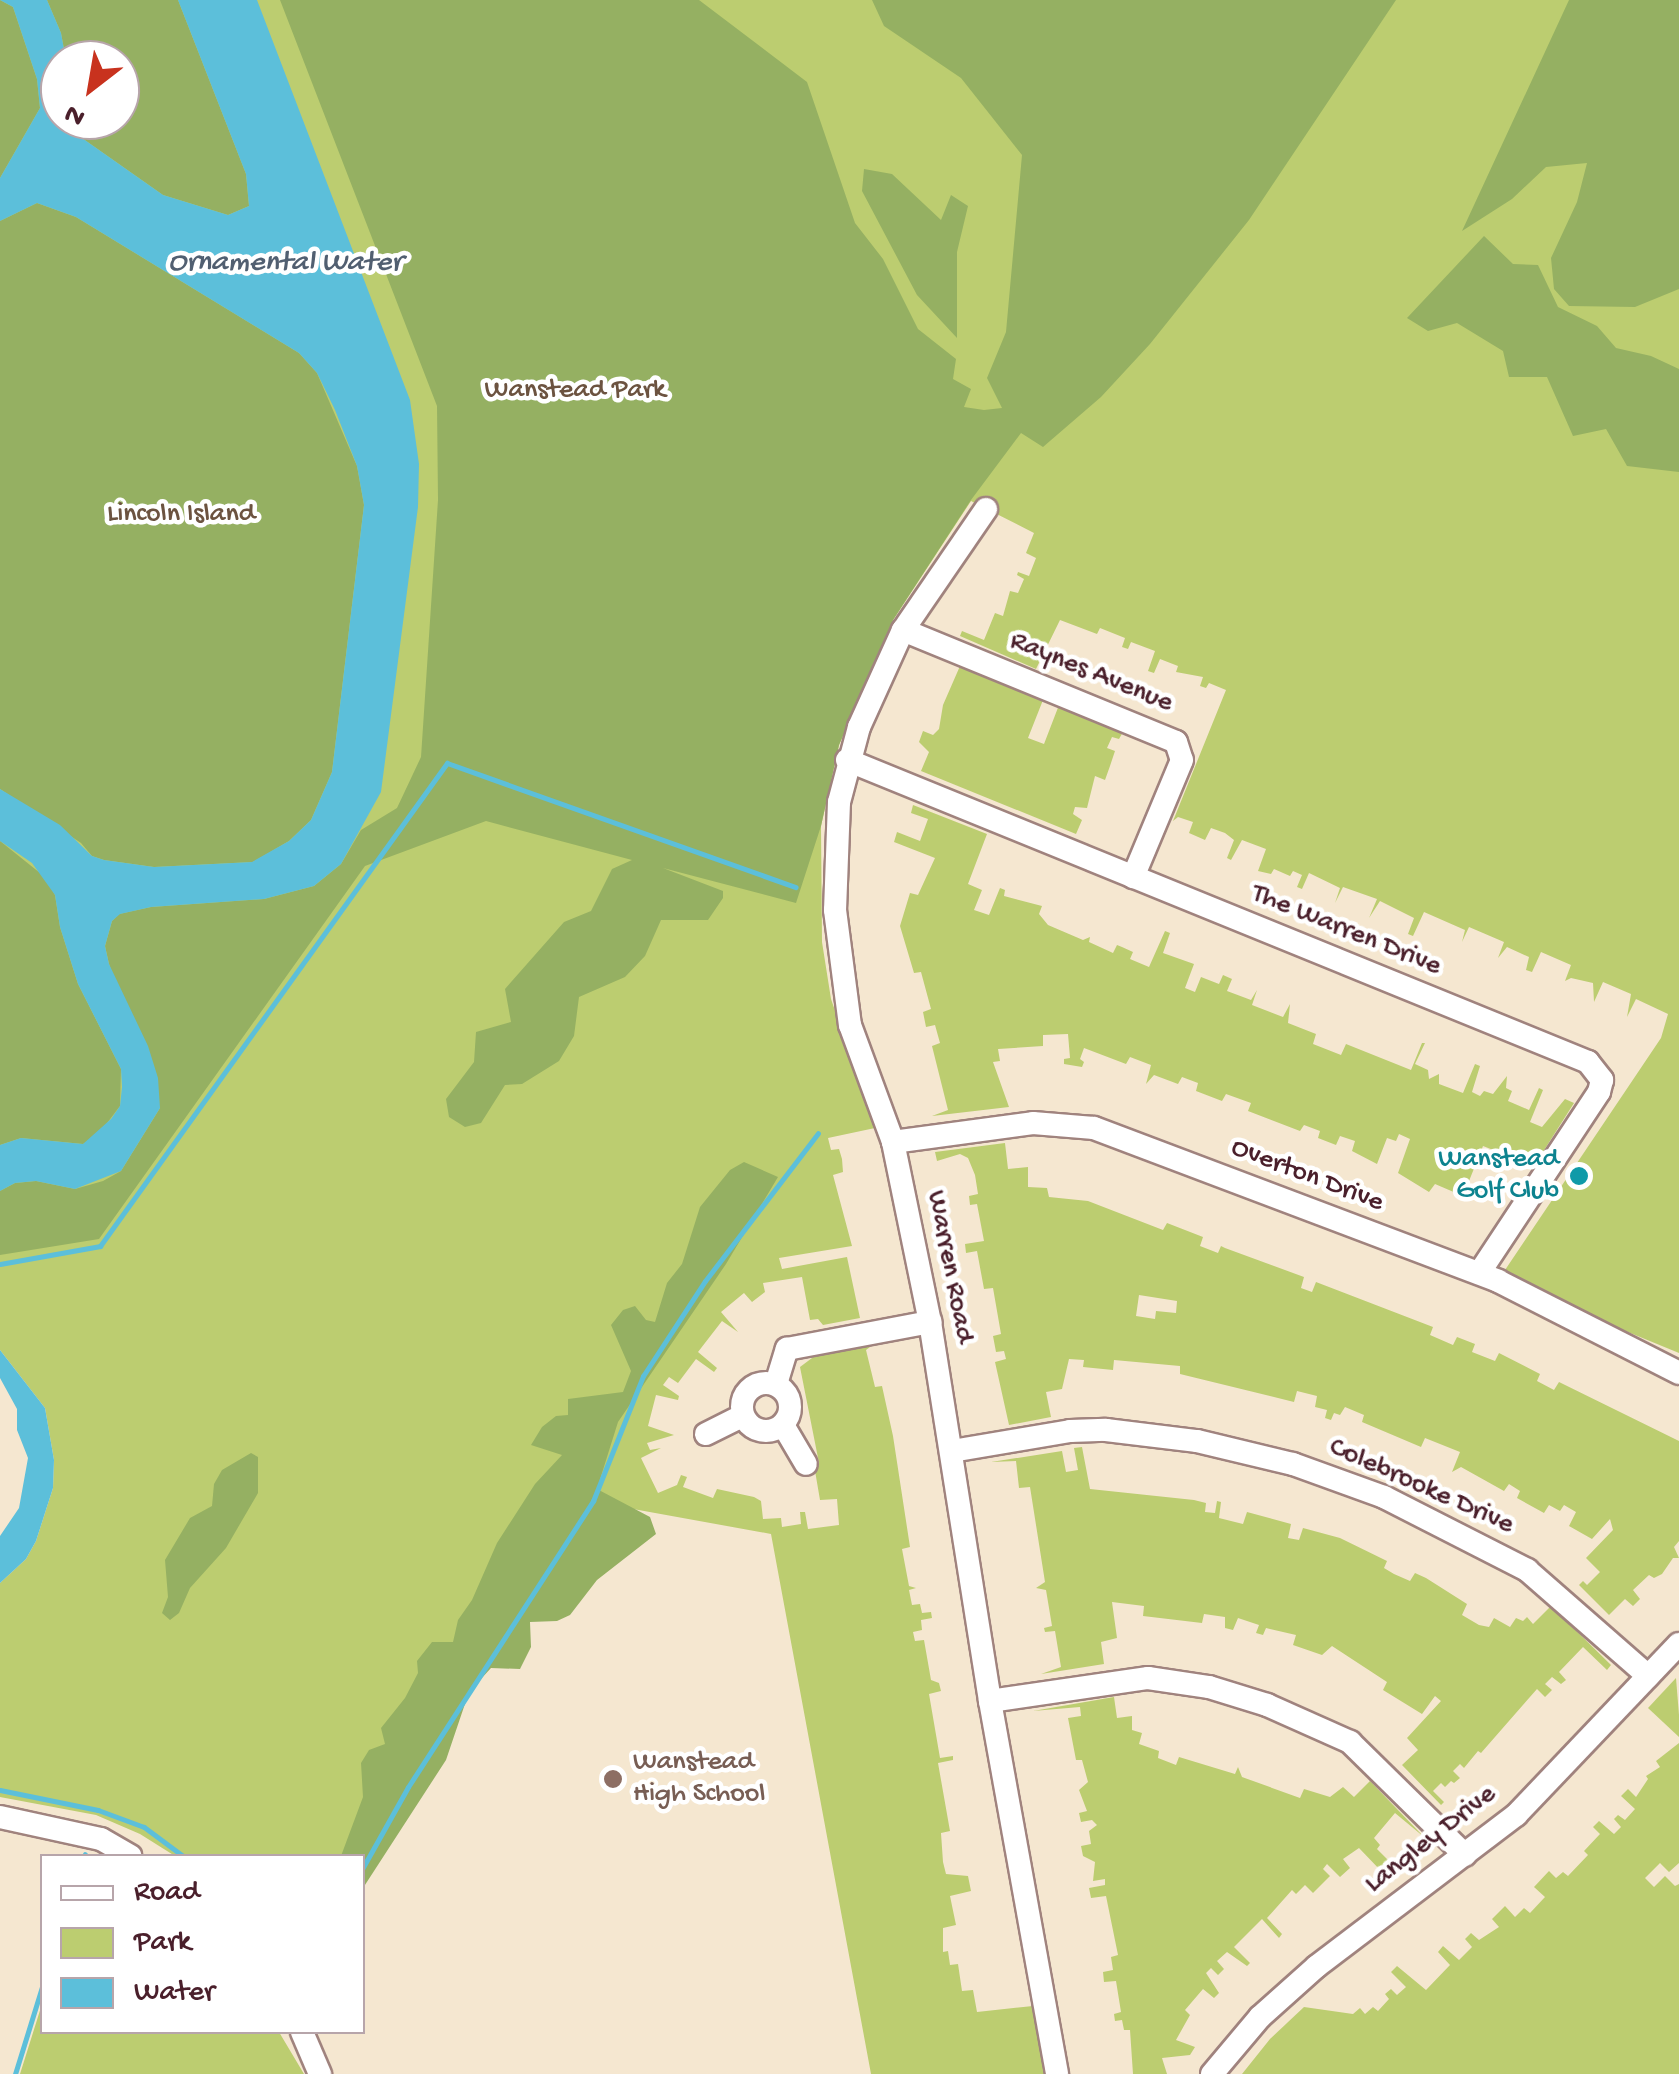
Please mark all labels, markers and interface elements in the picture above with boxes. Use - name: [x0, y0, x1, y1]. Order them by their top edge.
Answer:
- north arrow: [40, 40, 140, 140]
- text: N: [59, 96, 92, 133]
- water label: Ornamental Water: [168, 246, 402, 282]
- park label: Wanstead Park: [485, 374, 665, 408]
- park label: Lincoln Island: [107, 498, 255, 532]
- street label: Raynes Avenue: [1005, 625, 1177, 721]
- street label: The Warren Drive: [1246, 878, 1446, 984]
- street label: Overton Drive: [1226, 1132, 1388, 1220]
- place label: Wanstead Golf Club: [1438, 1143, 1559, 1209]
- marker: Wanstead Golf Club: [1568, 1165, 1590, 1187]
- street label: Warren Road: [918, 1188, 980, 1346]
- street label: Colebrooke Drive: [1323, 1431, 1519, 1543]
- place label: Wanstead High School: [633, 1746, 765, 1812]
- marker: Wanstead High School: [602, 1768, 624, 1790]
- street label: Langley Drive: [1359, 1778, 1503, 1902]
- legend: [40, 1854, 365, 2034]
- text: Road: [134, 1876, 200, 1911]
- text: Park: [134, 1926, 191, 1961]
- text: Water: [134, 1976, 215, 2011]

